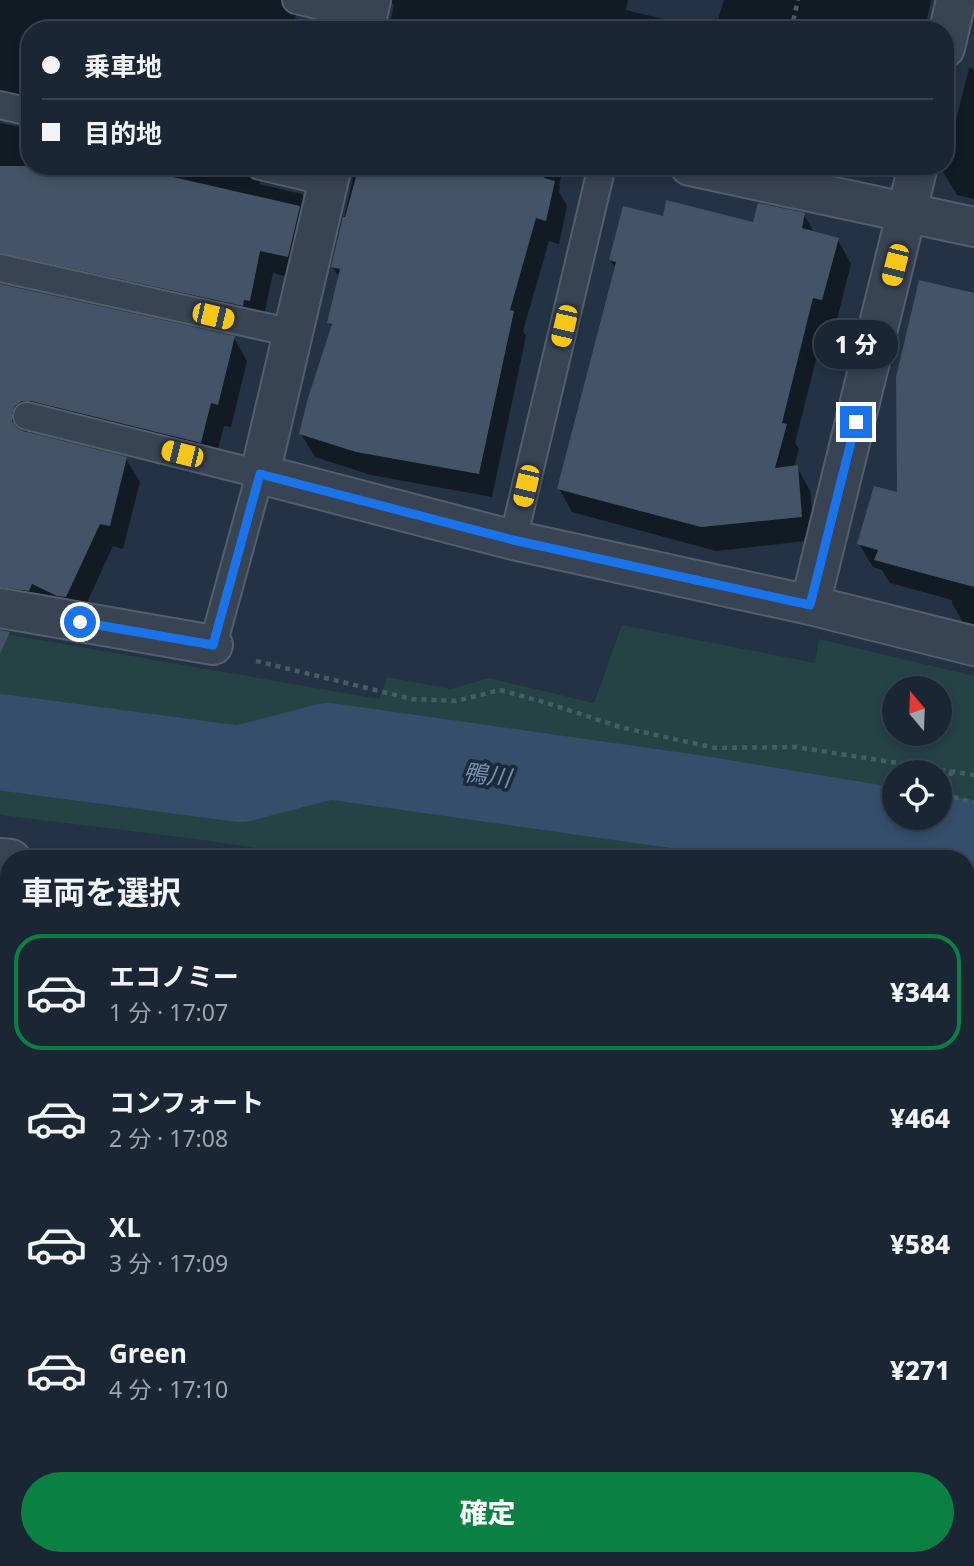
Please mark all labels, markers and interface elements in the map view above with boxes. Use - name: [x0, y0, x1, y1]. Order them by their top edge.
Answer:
- text: 乗車地: [84, 48, 162, 84]
- text: 目的地: [84, 115, 162, 151]
- car: [880, 242, 911, 288]
- car: [191, 301, 236, 331]
- car: [550, 303, 579, 349]
- callout: 1 分: [814, 320, 898, 370]
- text: 1 分: [835, 328, 877, 360]
- route end: [840, 406, 872, 438]
- car: [160, 439, 205, 469]
- car: [512, 463, 541, 509]
- route start: [64, 606, 96, 638]
- north arrow: [882, 676, 952, 746]
- map controls: [882, 676, 952, 830]
- water label: 鴨川: [461, 754, 516, 794]
- button: locate: [882, 760, 952, 830]
- text: 車両を選択: [21, 870, 181, 913]
- text: エコノミー: [109, 958, 239, 994]
- icon: car: [25, 961, 88, 1024]
- text: ¥344: [890, 974, 950, 1010]
- text: 1 分 · 17:07: [109, 996, 228, 1028]
- text: コンフォート: [109, 1084, 264, 1120]
- icon: car: [25, 1087, 88, 1150]
- text: ¥464: [890, 1100, 950, 1136]
- text: 2 分 · 17:08: [109, 1122, 228, 1154]
- text: XL: [109, 1209, 141, 1245]
- icon: car: [25, 1213, 88, 1276]
- text: ¥584: [890, 1226, 950, 1262]
- text: 3 分 · 17:09: [109, 1247, 228, 1279]
- text: Green: [109, 1335, 187, 1371]
- icon: car: [25, 1339, 88, 1402]
- text: ¥271: [890, 1352, 950, 1388]
- text: 4 分 · 17:10: [109, 1373, 228, 1405]
- button: 確定: [21, 1472, 954, 1552]

